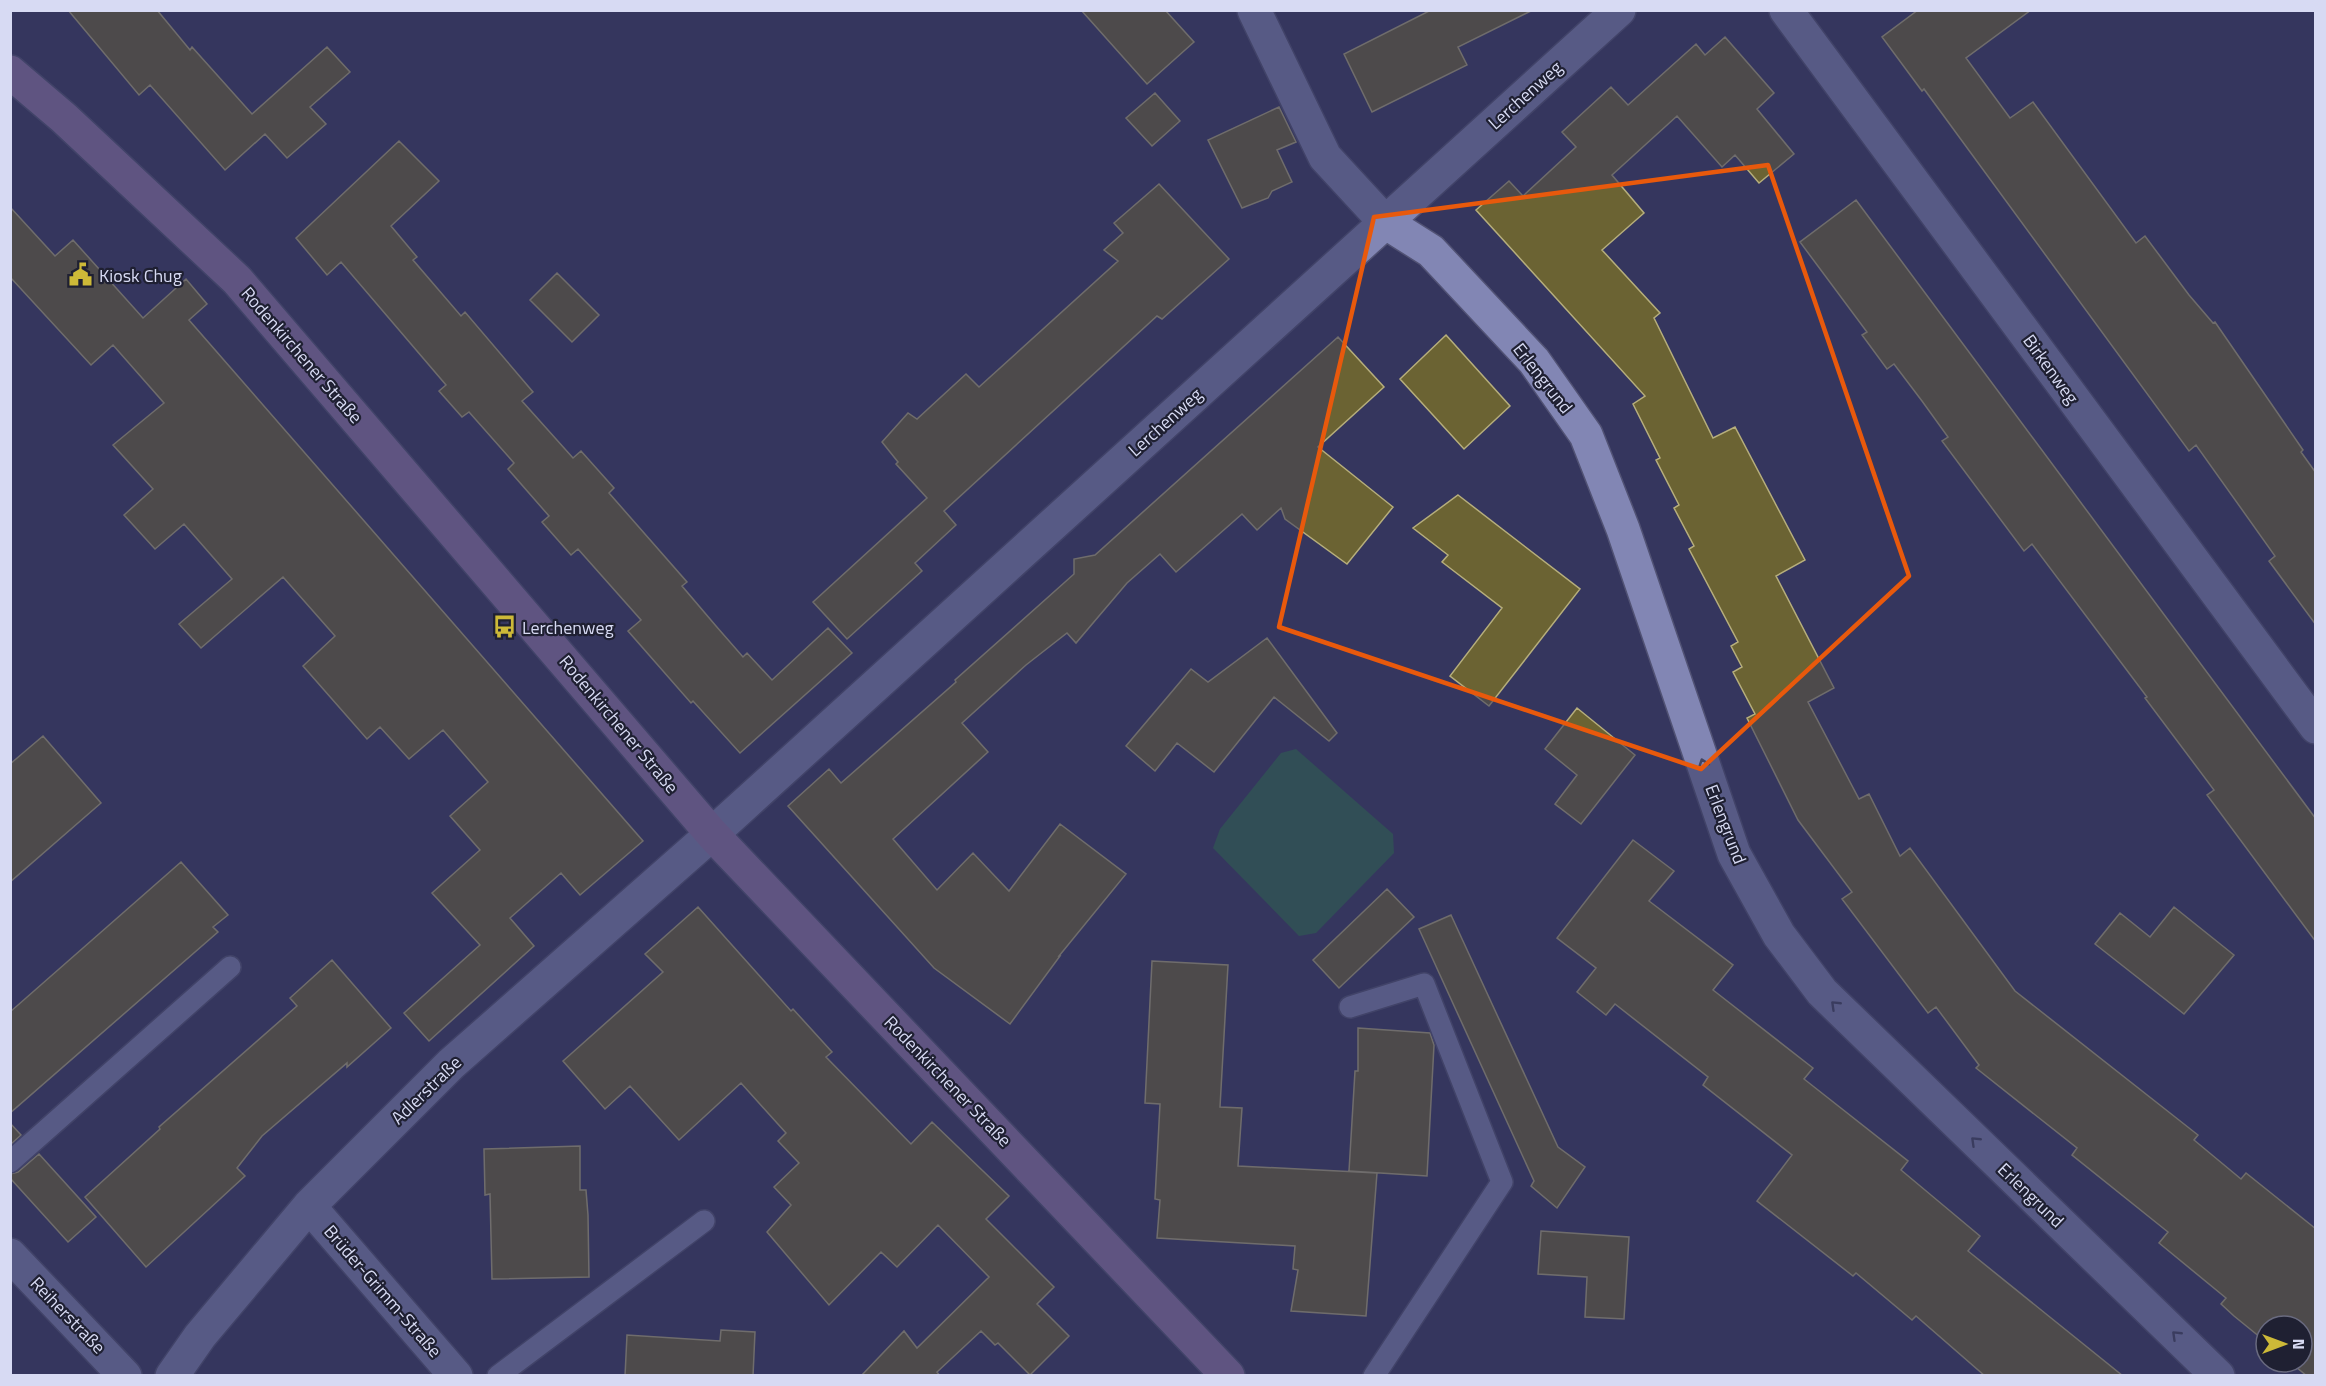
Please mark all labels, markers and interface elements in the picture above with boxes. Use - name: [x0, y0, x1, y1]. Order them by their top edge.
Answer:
- street label: Lerchenweg: [1482, 54, 1568, 136]
- public building icon: Kiosk Chug: [68, 262, 94, 288]
- place label: Kiosk Chug: [99, 262, 182, 289]
- street label: Rodenkirchener Straße: [235, 281, 369, 429]
- street label: Birkenweg: [2016, 329, 2086, 409]
- street label: Erlengrund: [1507, 337, 1579, 419]
- street label: Lerchenweg: [1122, 381, 1208, 463]
- bus stop icon: Lerchenweg: [491, 614, 517, 640]
- place label: Lerchenweg: [522, 614, 614, 641]
- street label: Rodenkirchener Straße: [553, 649, 685, 799]
- one-way arrow: [1698, 758, 1710, 769]
- street label: Erlengrund: [1698, 780, 1754, 868]
- one-way arrow: [1831, 1001, 1842, 1012]
- street label: Rodenkirchener Straße: [878, 1009, 1018, 1153]
- street label: Adlerstraße: [385, 1049, 467, 1131]
- one-way arrow: [1972, 1137, 1983, 1148]
- street label: Erlengrund: [1992, 1156, 2070, 1234]
- street label: Brüder-Grimm-Straße: [318, 1219, 448, 1363]
- street label: Reiherstraße: [24, 1270, 112, 1360]
- north arrow: [2254, 1314, 2314, 1374]
- one-way arrow: [2172, 1331, 2183, 1342]
- text: N: [2287, 1338, 2311, 1350]

